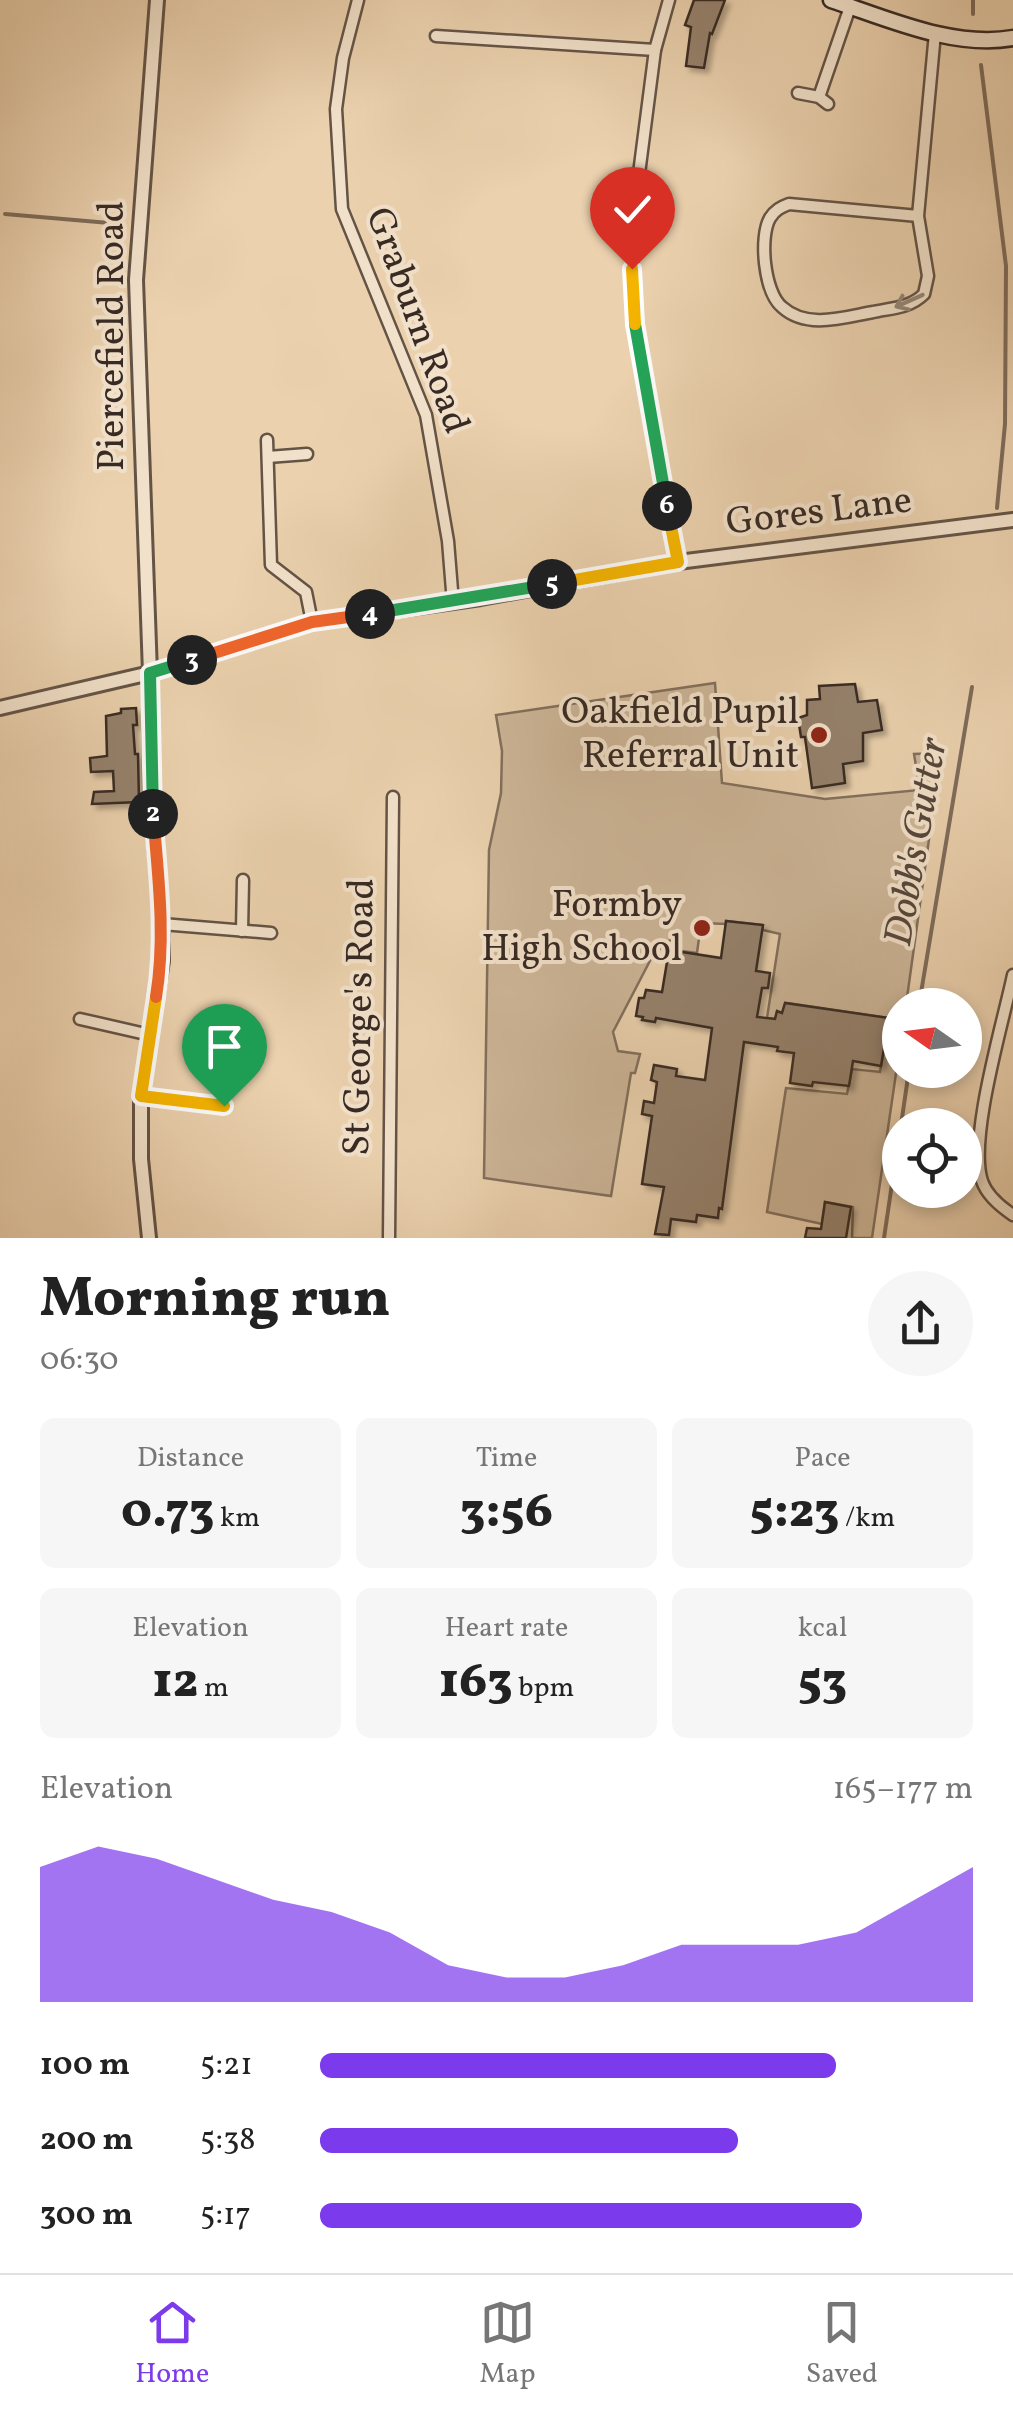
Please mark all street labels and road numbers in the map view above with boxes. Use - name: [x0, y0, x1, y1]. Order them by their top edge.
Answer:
- street label: Piercefield Road: [87, 201, 140, 471]
- street label: Graburn Road: [351, 201, 481, 441]
- street label: Gores Lane: [723, 475, 915, 551]
- street label: St George's Road: [332, 878, 390, 1156]

